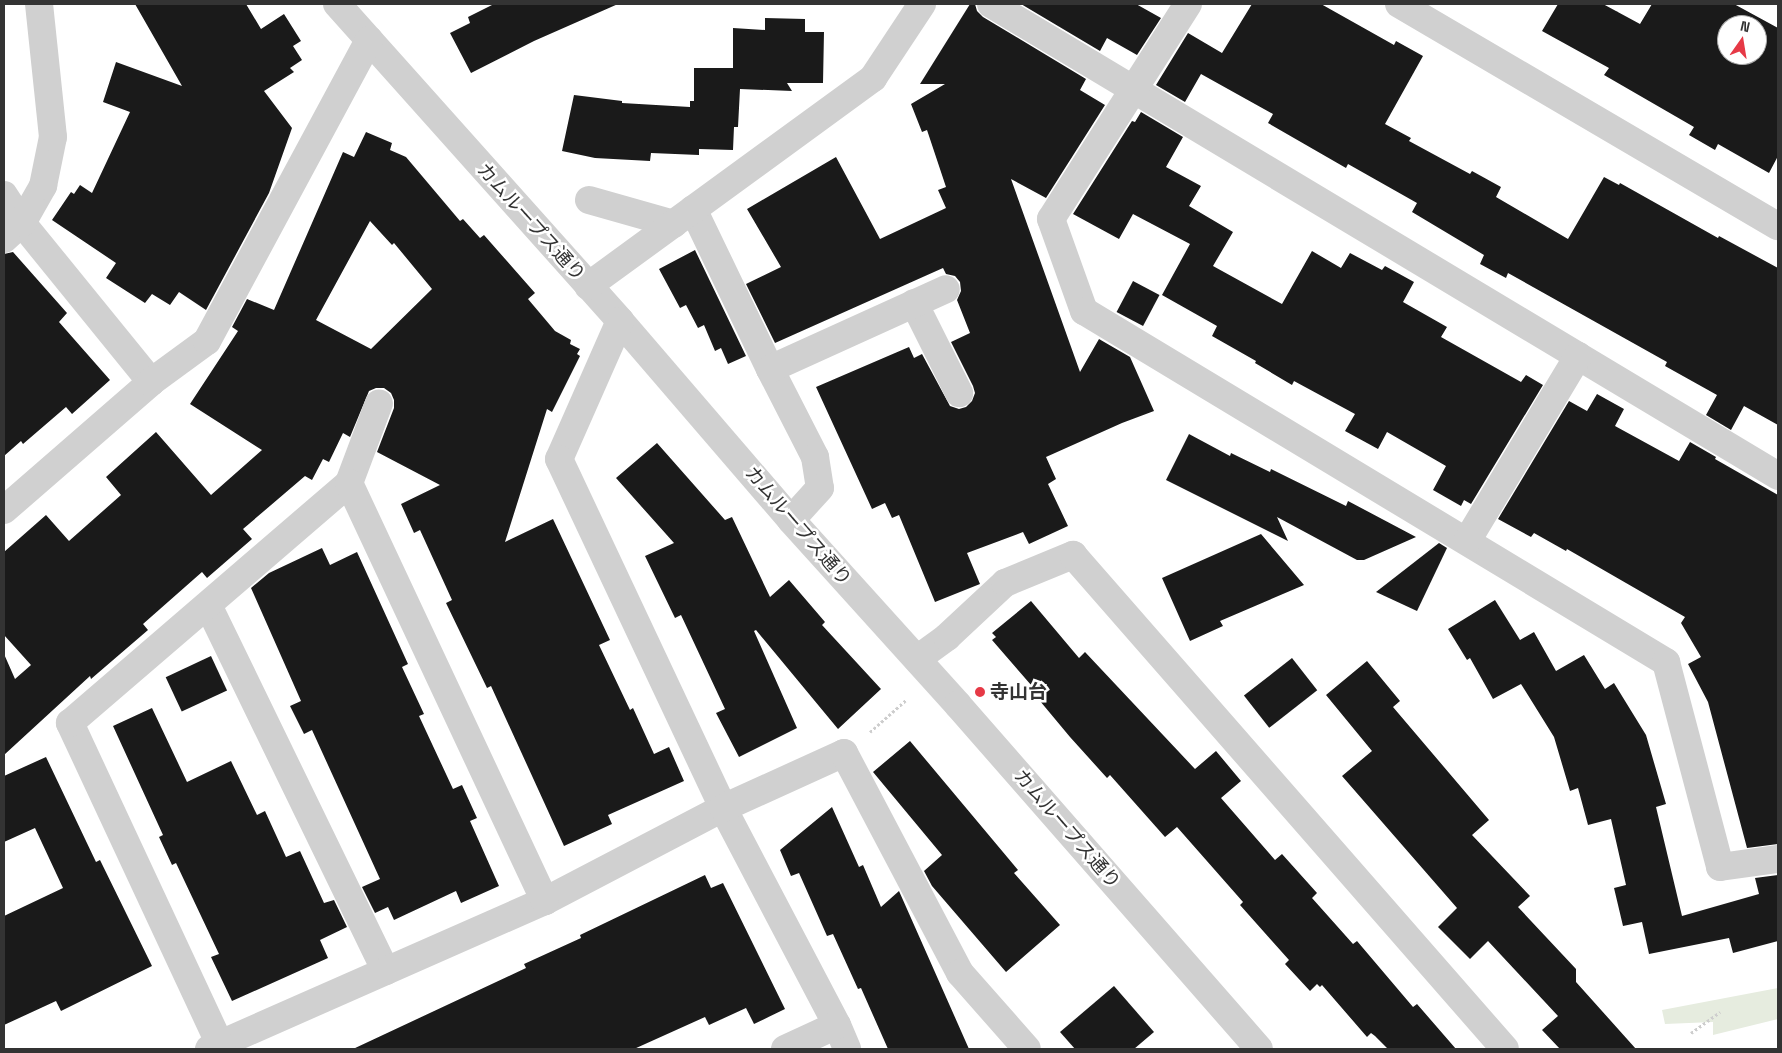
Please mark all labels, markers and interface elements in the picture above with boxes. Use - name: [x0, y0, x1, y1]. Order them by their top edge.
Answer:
- north arrow: [1717, 15, 1767, 65]
- text: N: [1739, 17, 1752, 36]
- street label: カムループス通り: [472, 158, 590, 286]
- street label: カムループス通り: [740, 461, 856, 591]
- place label: 寺山台: [990, 681, 1047, 703]
- marker: 寺山台: [974, 686, 986, 698]
- street label: カムループス通り: [1009, 764, 1125, 894]

